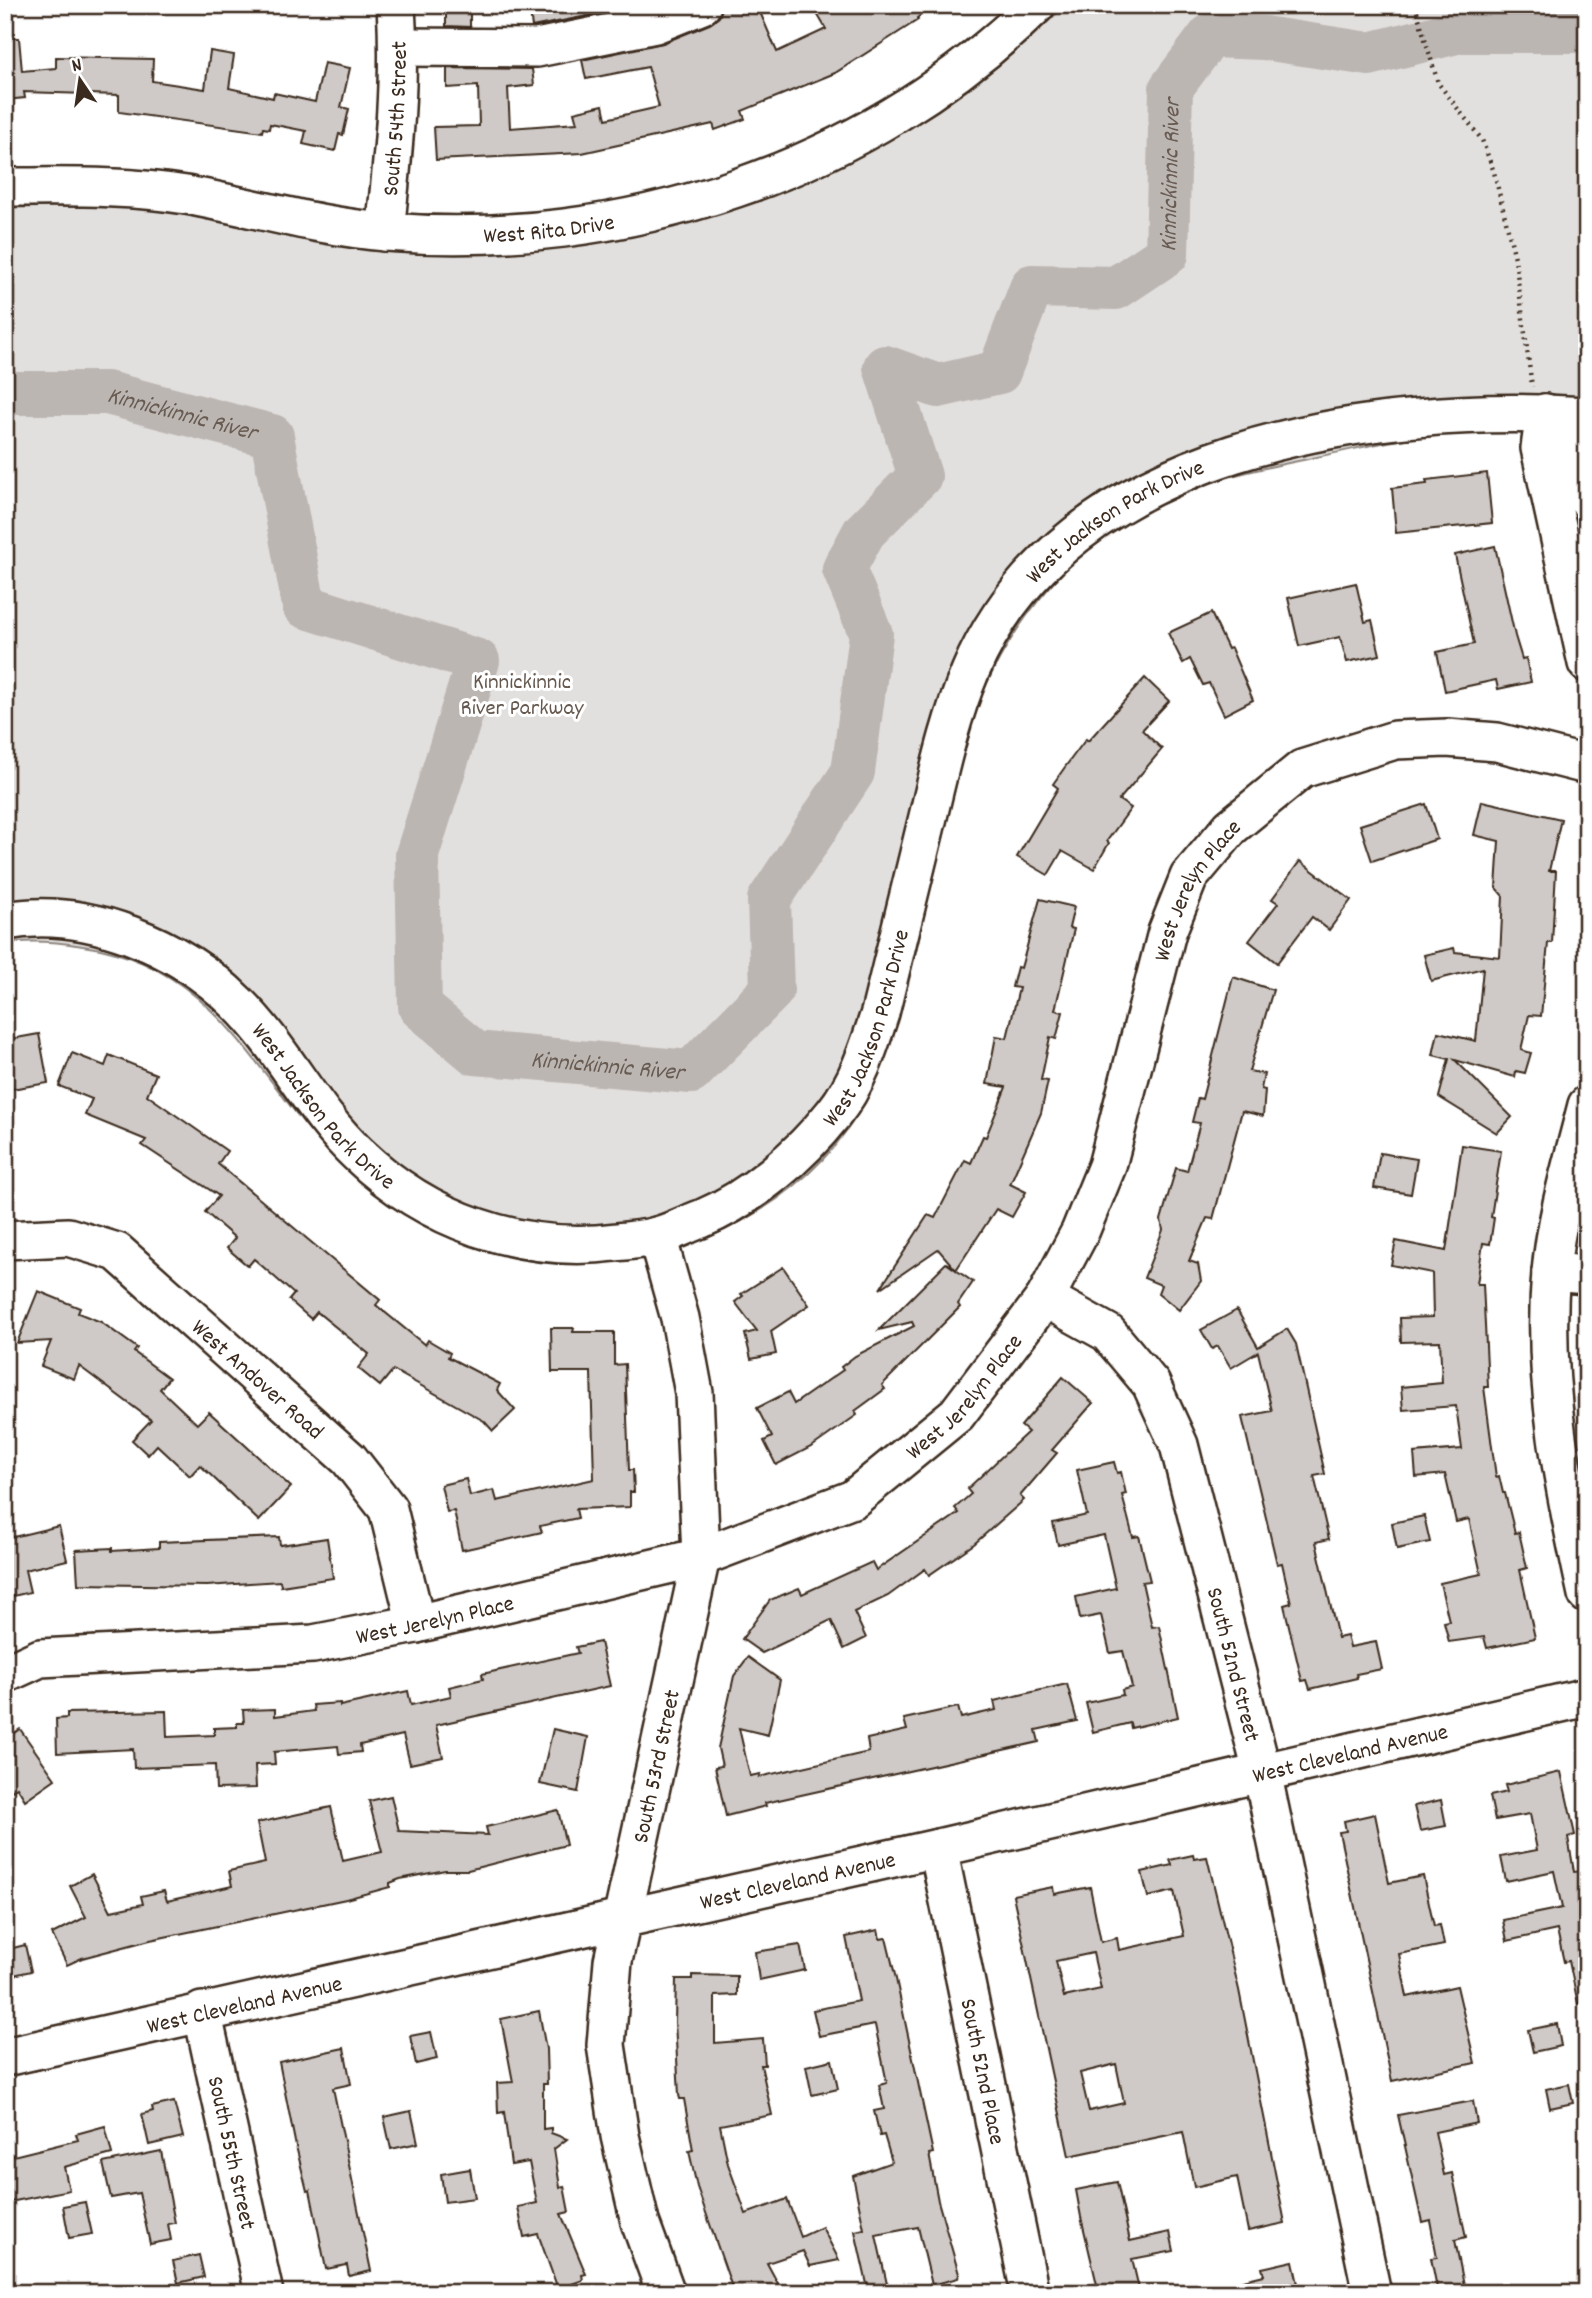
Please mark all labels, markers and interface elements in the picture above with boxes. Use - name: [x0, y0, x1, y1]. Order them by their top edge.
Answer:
- street label: South 54th Street: [376, 41, 418, 198]
- north arrow: [46, 46, 116, 116]
- text: N: [69, 53, 85, 81]
- water label: Kinnickinnic River: [1153, 95, 1191, 252]
- street label: West Rita Drive: [483, 207, 617, 254]
- water label: Kinnickinnic River: [103, 380, 263, 452]
- street label: West Jackson Park Drive: [1019, 453, 1210, 592]
- park label: Kinnickinnic River Parkway: [460, 667, 584, 726]
- street label: West Jerelyn Place: [1147, 812, 1249, 965]
- street label: West Jackson Park Drive: [816, 926, 920, 1135]
- street label: West Jackson Park Drive: [242, 1017, 401, 1199]
- water label: Kinnickinnic River: [529, 1044, 688, 1092]
- street label: West Andover Road: [183, 1313, 330, 1449]
- street label: West Jerelyn Place: [900, 1328, 1032, 1469]
- street label: South 52nd Street: [1196, 1584, 1267, 1746]
- street label: West Jerelyn Place: [353, 1589, 518, 1655]
- street label: South 53rd Street: [626, 1687, 691, 1846]
- street label: West Cleveland Avenue: [1250, 1717, 1452, 1794]
- street label: West Cleveland Avenue: [697, 1845, 899, 1921]
- street label: West Cleveland Avenue: [144, 1969, 346, 2045]
- street label: South 52nd Place: [950, 1996, 1012, 2148]
- street label: South 55th Street: [197, 2074, 263, 2233]

